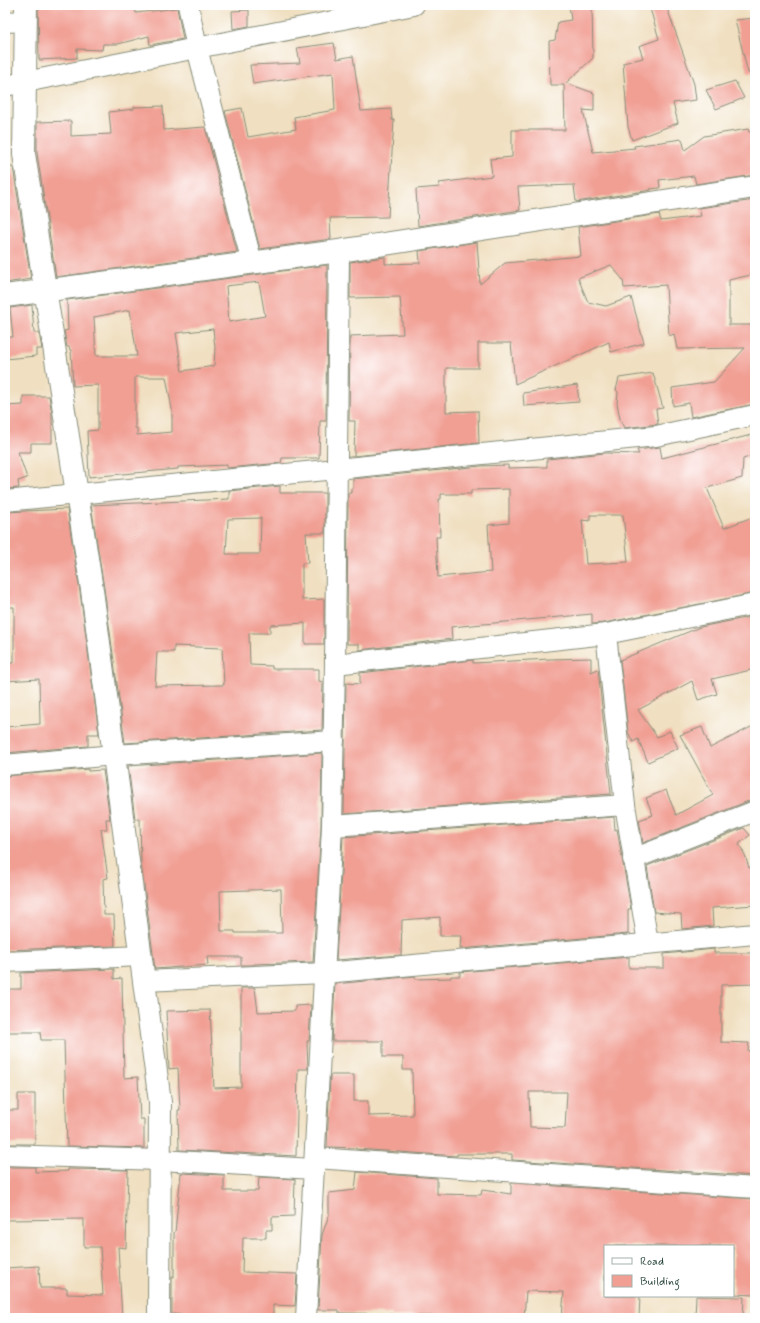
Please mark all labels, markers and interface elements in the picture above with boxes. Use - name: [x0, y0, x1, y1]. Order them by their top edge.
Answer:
- legend: [604, 1245, 734, 1297]
- text: Road: [640, 1254, 664, 1270]
- text: Building: [640, 1274, 680, 1291]

